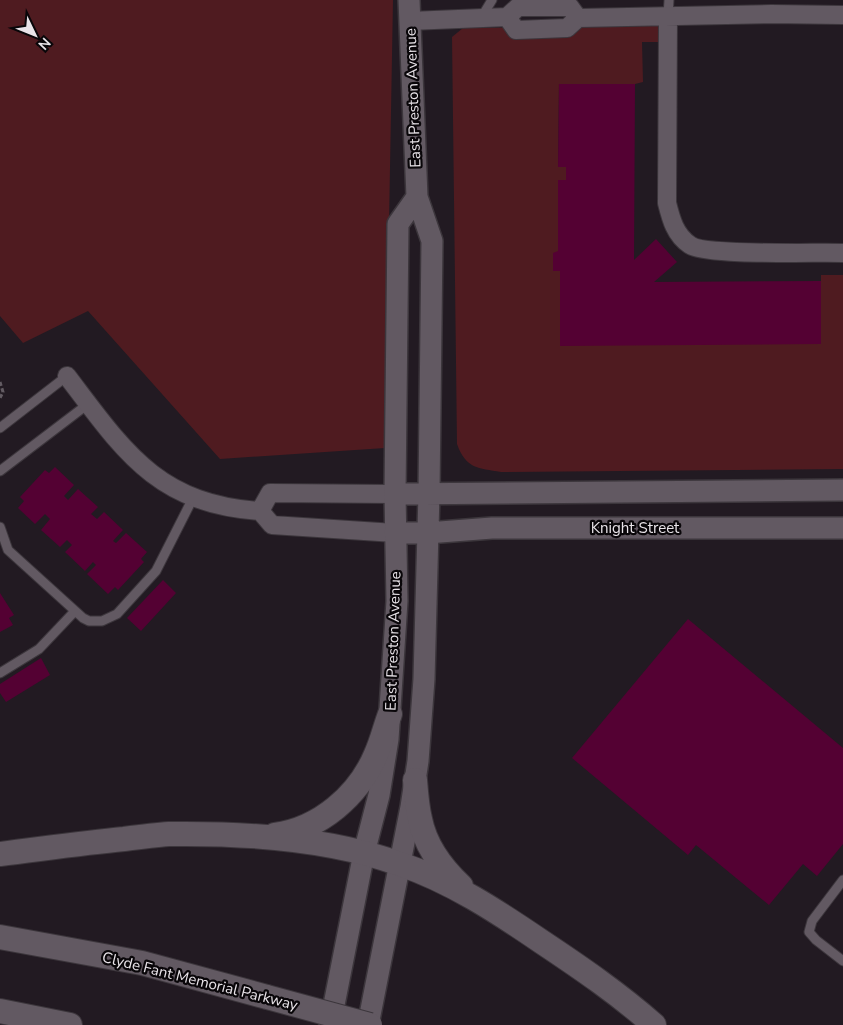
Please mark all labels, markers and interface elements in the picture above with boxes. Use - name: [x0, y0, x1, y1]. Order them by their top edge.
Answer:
- north arrow: [10, 10, 60, 60]
- street label: East Preston Avenue: [401, 28, 425, 168]
- text: N: [34, 33, 55, 54]
- street label: Knight Street: [591, 518, 680, 538]
- street label: East Preston Avenue: [381, 571, 405, 711]
- street label: Clyde Fant Memorial Parkway: [100, 947, 300, 1015]

